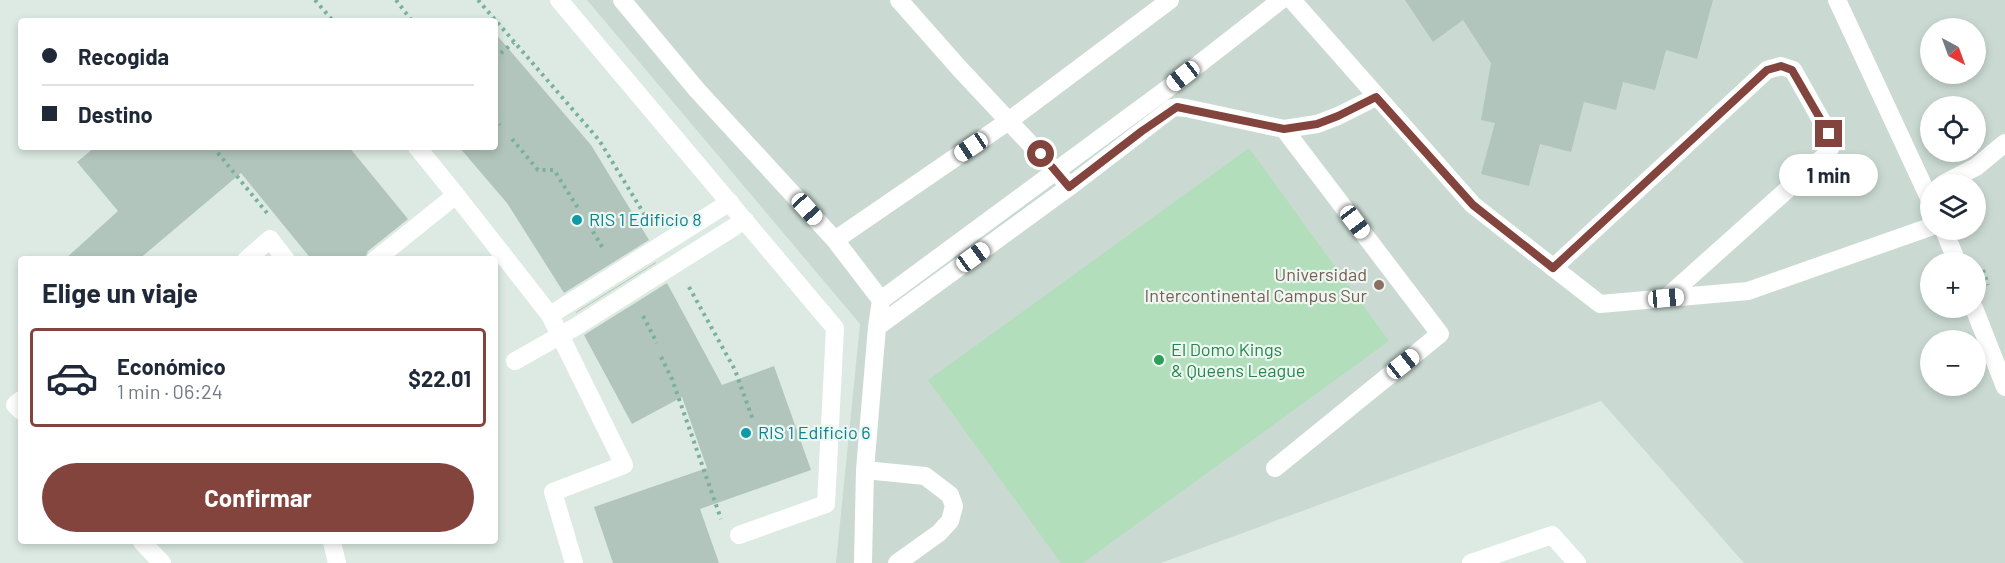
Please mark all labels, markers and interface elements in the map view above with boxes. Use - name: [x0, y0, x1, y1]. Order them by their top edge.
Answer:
- north arrow: [1920, 18, 1986, 84]
- map controls: [1920, 18, 1986, 396]
- text: Recogida: [78, 43, 169, 69]
- car: [1163, 58, 1203, 94]
- button: locate: [1920, 96, 1986, 162]
- text: Destino: [78, 101, 153, 127]
- route end: [1815, 120, 1842, 147]
- car: [951, 129, 991, 165]
- route start: [1027, 140, 1054, 167]
- callout: 1 min: [1780, 155, 1878, 197]
- text: 1 min: [1807, 163, 1850, 187]
- button: layers: [1920, 174, 1986, 240]
- car: [788, 190, 826, 228]
- car: [1337, 202, 1373, 242]
- place label: RIS 1 Edificio 8: [589, 208, 702, 230]
- marker: RIS 1 Edificio 8: [570, 213, 584, 227]
- car: [953, 239, 993, 275]
- button: +: [1920, 252, 1986, 318]
- place label: Universidad Intercontinental Campus Sur: [1145, 263, 1367, 306]
- text: Elige un viaje: [42, 276, 198, 308]
- marker: Universidad Intercontinental Campus Sur: [1372, 278, 1386, 292]
- car: [1647, 287, 1685, 309]
- button: −: [1920, 330, 1986, 396]
- place label: El Domo Kings & Queens League: [1171, 338, 1305, 381]
- car: [1383, 346, 1423, 382]
- icon: car: [45, 351, 99, 405]
- text: Económico: [117, 353, 226, 379]
- marker: El Domo Kings & Queens League: [1152, 353, 1166, 367]
- text: $22.01: [408, 365, 471, 391]
- text: 1 min · 06:24: [117, 379, 223, 403]
- place label: RIS 1 Edificio 6: [758, 421, 871, 443]
- marker: RIS 1 Edificio 6: [739, 426, 753, 440]
- button: Confirmar: [42, 463, 474, 532]

